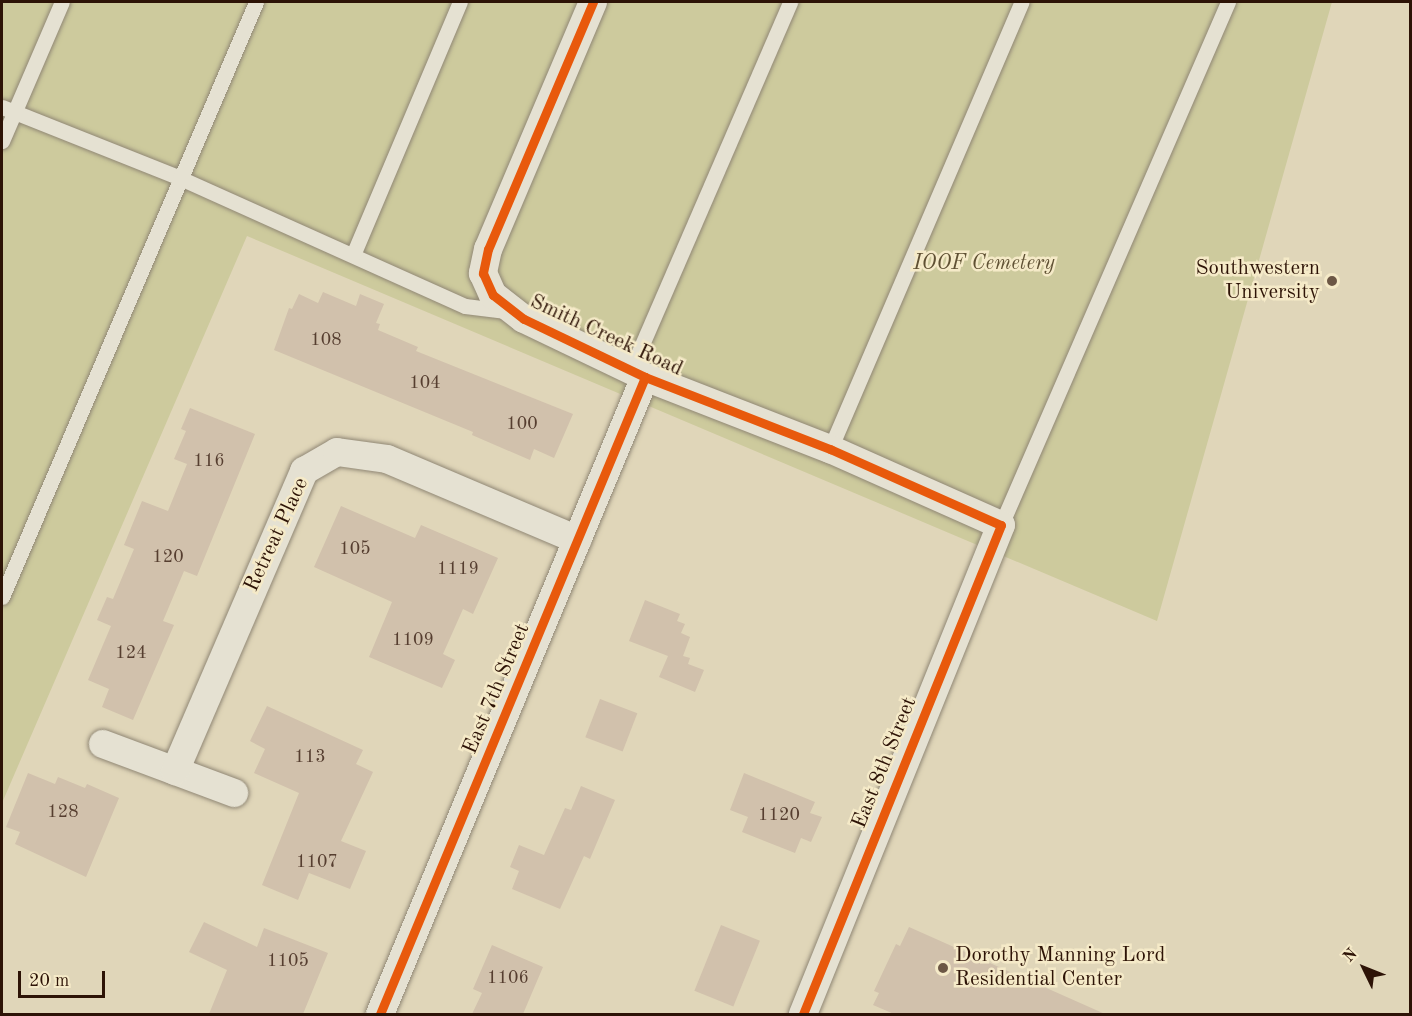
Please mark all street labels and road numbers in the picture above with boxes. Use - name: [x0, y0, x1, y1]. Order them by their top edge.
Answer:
- street label: Smith Creek Road: [526, 290, 686, 382]
- street label: Retreat Place: [240, 474, 314, 596]
- street label: East 7th Street: [458, 620, 536, 758]
- street label: East 8th Street: [847, 694, 923, 832]

